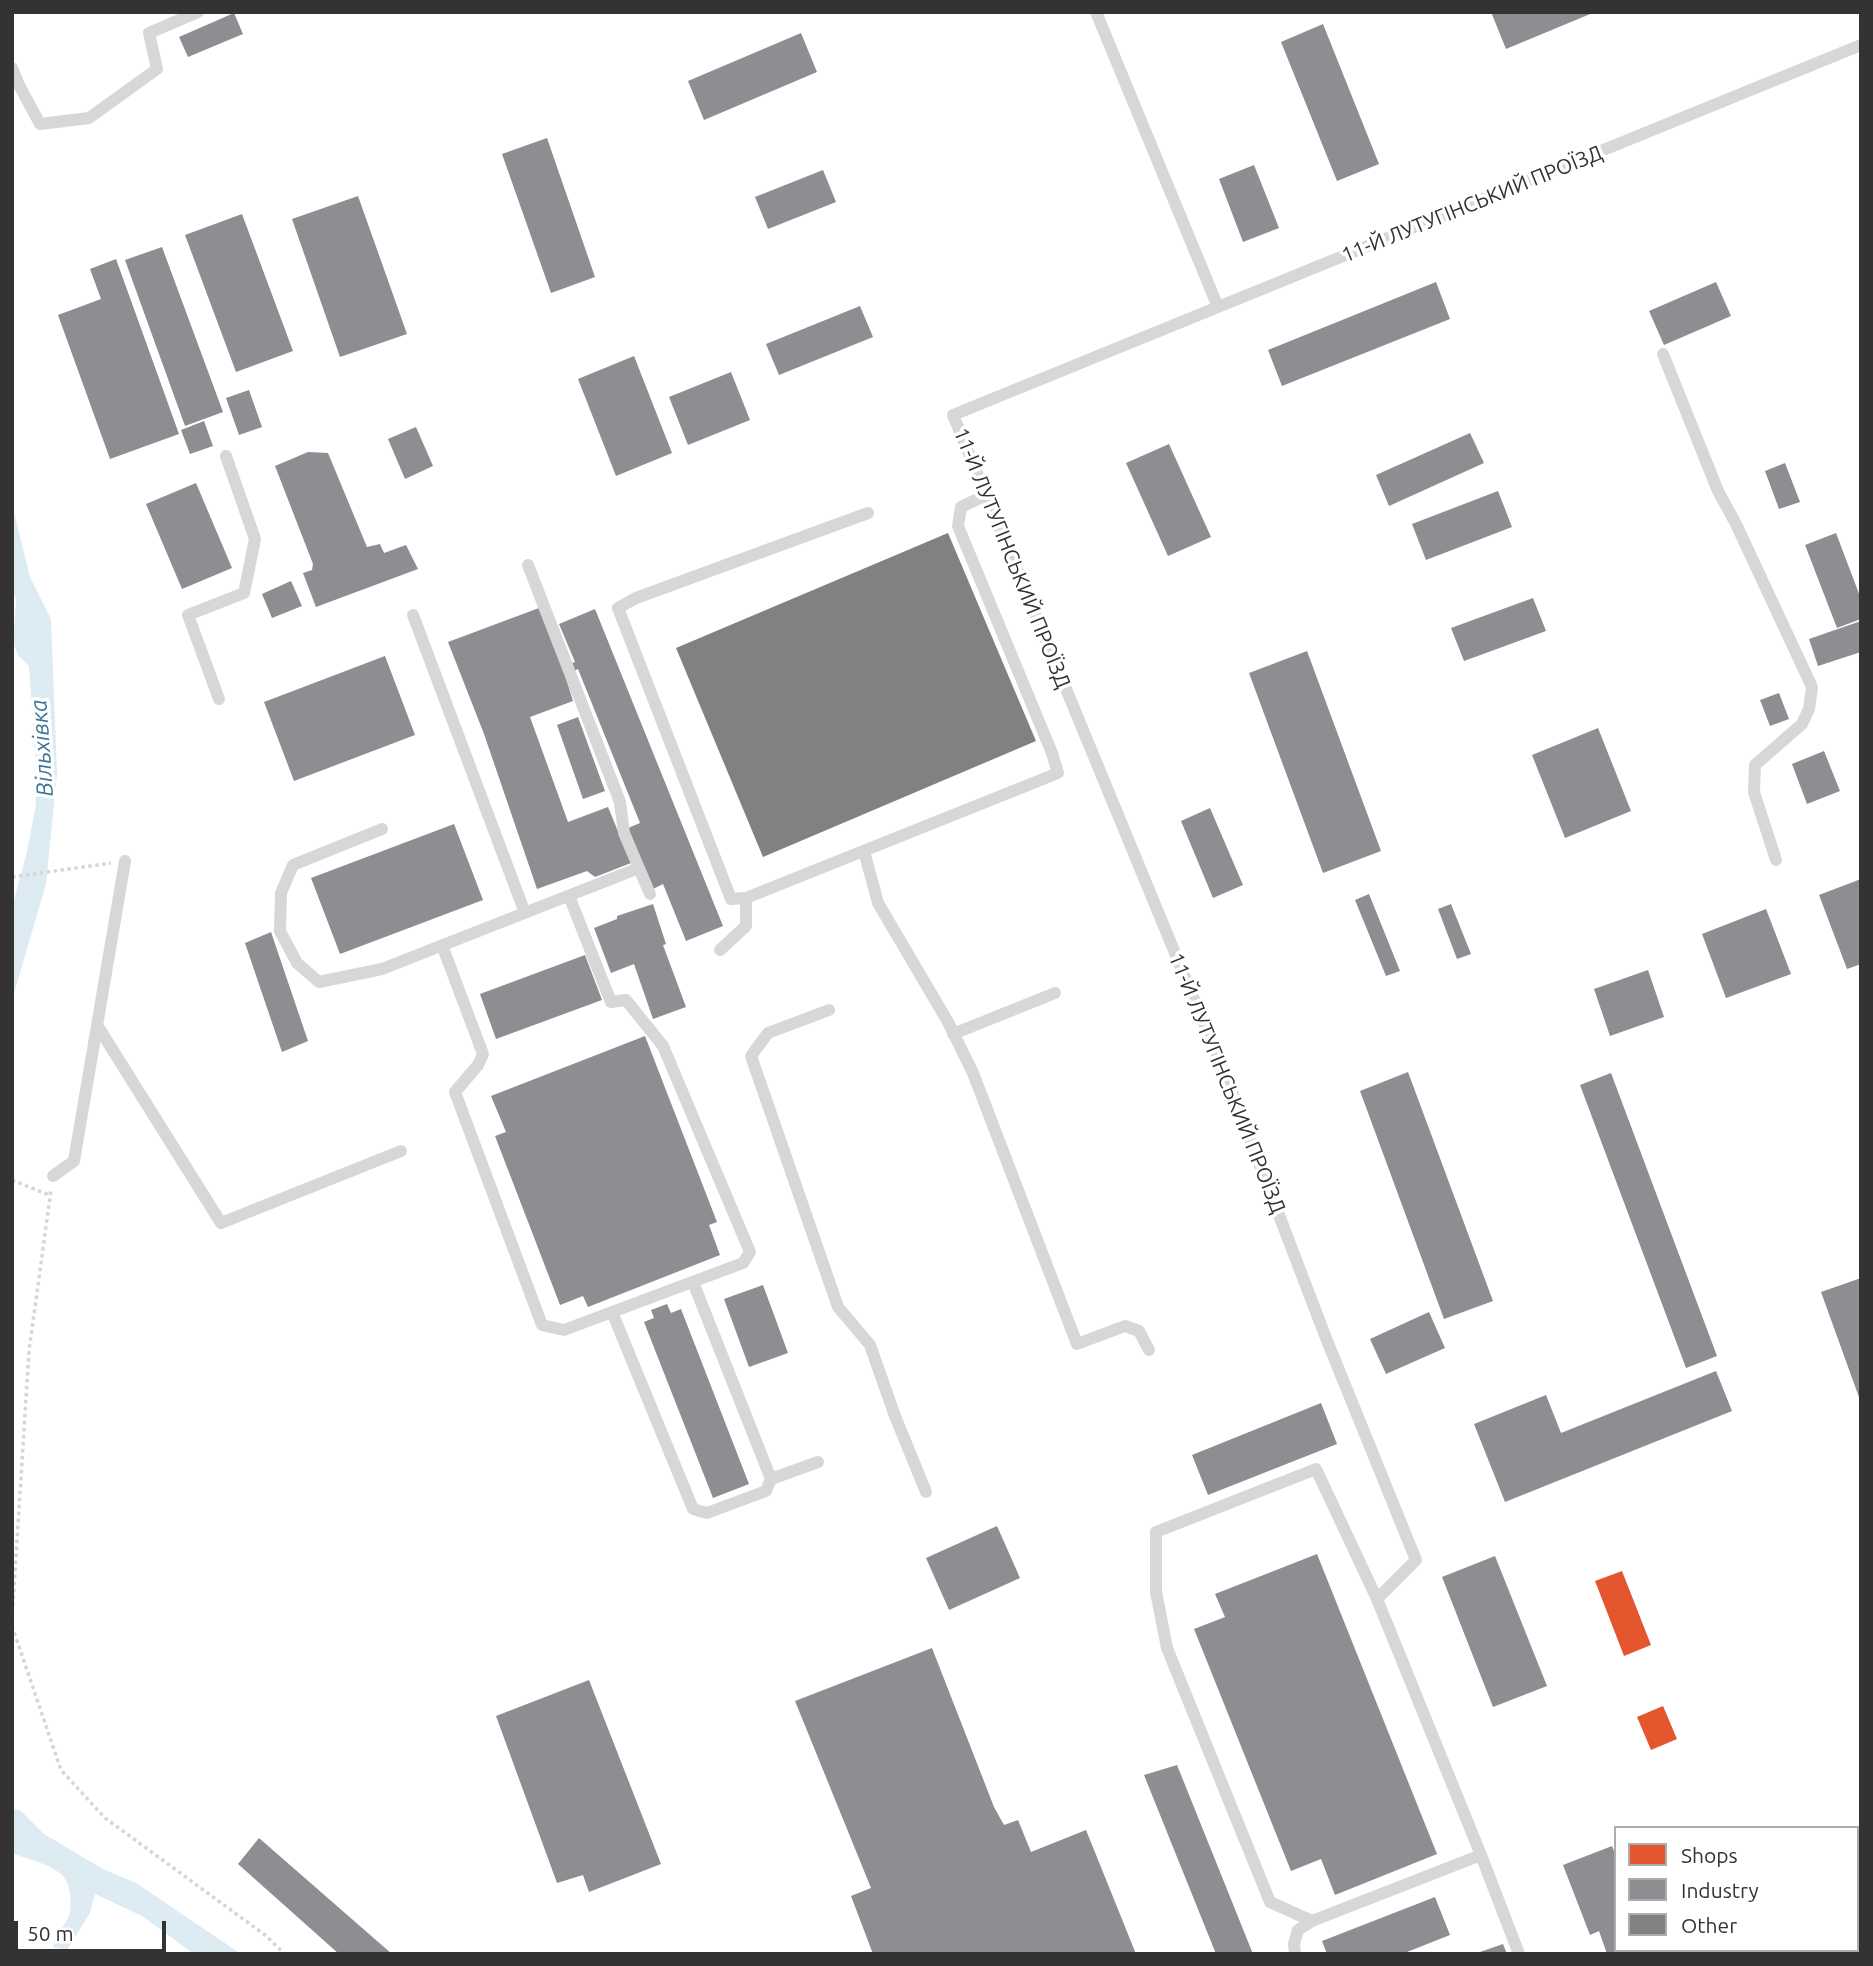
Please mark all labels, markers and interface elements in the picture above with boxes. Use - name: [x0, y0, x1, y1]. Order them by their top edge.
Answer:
- street label: 11-Й ЛУТУГІНСЬКИЙ ПРОЇЗД: [1338, 140, 1606, 268]
- street label: 11-Й ЛУТУГІНСЬКИЙ ПРОЇЗД: [948, 424, 1076, 692]
- water label: Вільхівка: [25, 699, 59, 797]
- street label: 11-Й ЛУТУГІНСЬКИЙ ПРОЇЗД: [1163, 949, 1291, 1217]
- legend: [1614, 1826, 1859, 1952]
- text: Shops: [1681, 1843, 1738, 1867]
- text: Industry: [1681, 1878, 1759, 1902]
- scale bar: [18, 1906, 170, 1950]
- text: Other: [1681, 1913, 1737, 1937]
- text: 50 m: [27, 1921, 74, 1945]

